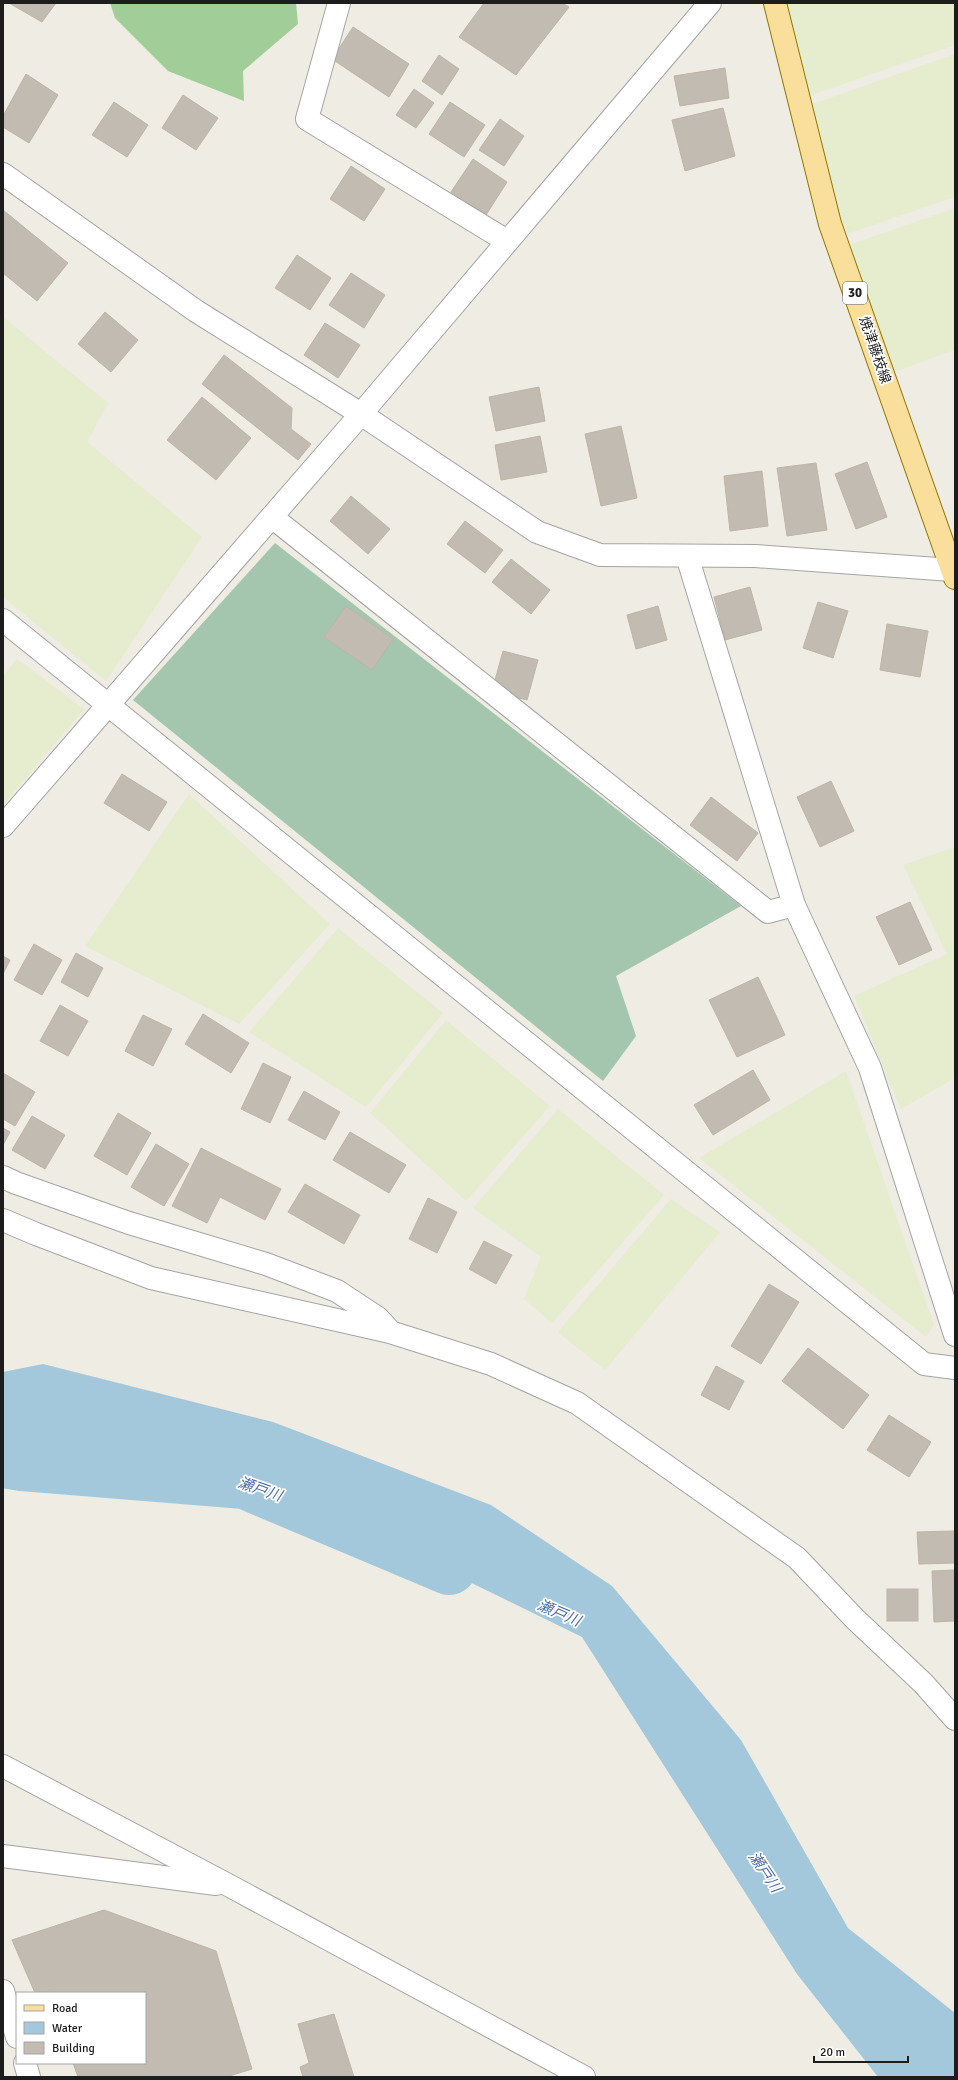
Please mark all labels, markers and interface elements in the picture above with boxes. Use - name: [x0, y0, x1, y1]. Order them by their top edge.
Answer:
- road number: 30: [843, 282, 867, 304]
- street label: 焼津藤枝線: [856, 314, 894, 386]
- water label: 瀬戸川: [236, 1473, 286, 1505]
- water label: 瀬戸川: [535, 1596, 585, 1631]
- water label: 瀬戸川: [745, 1848, 786, 1897]
- legend: [16, 1992, 146, 2064]
- text: Road: [52, 2001, 78, 2016]
- text: Water: [52, 2021, 83, 2036]
- scale bar: [814, 2038, 908, 2064]
- text: Building: [52, 2041, 95, 2056]
- text: 20 m: [820, 2045, 845, 2060]

